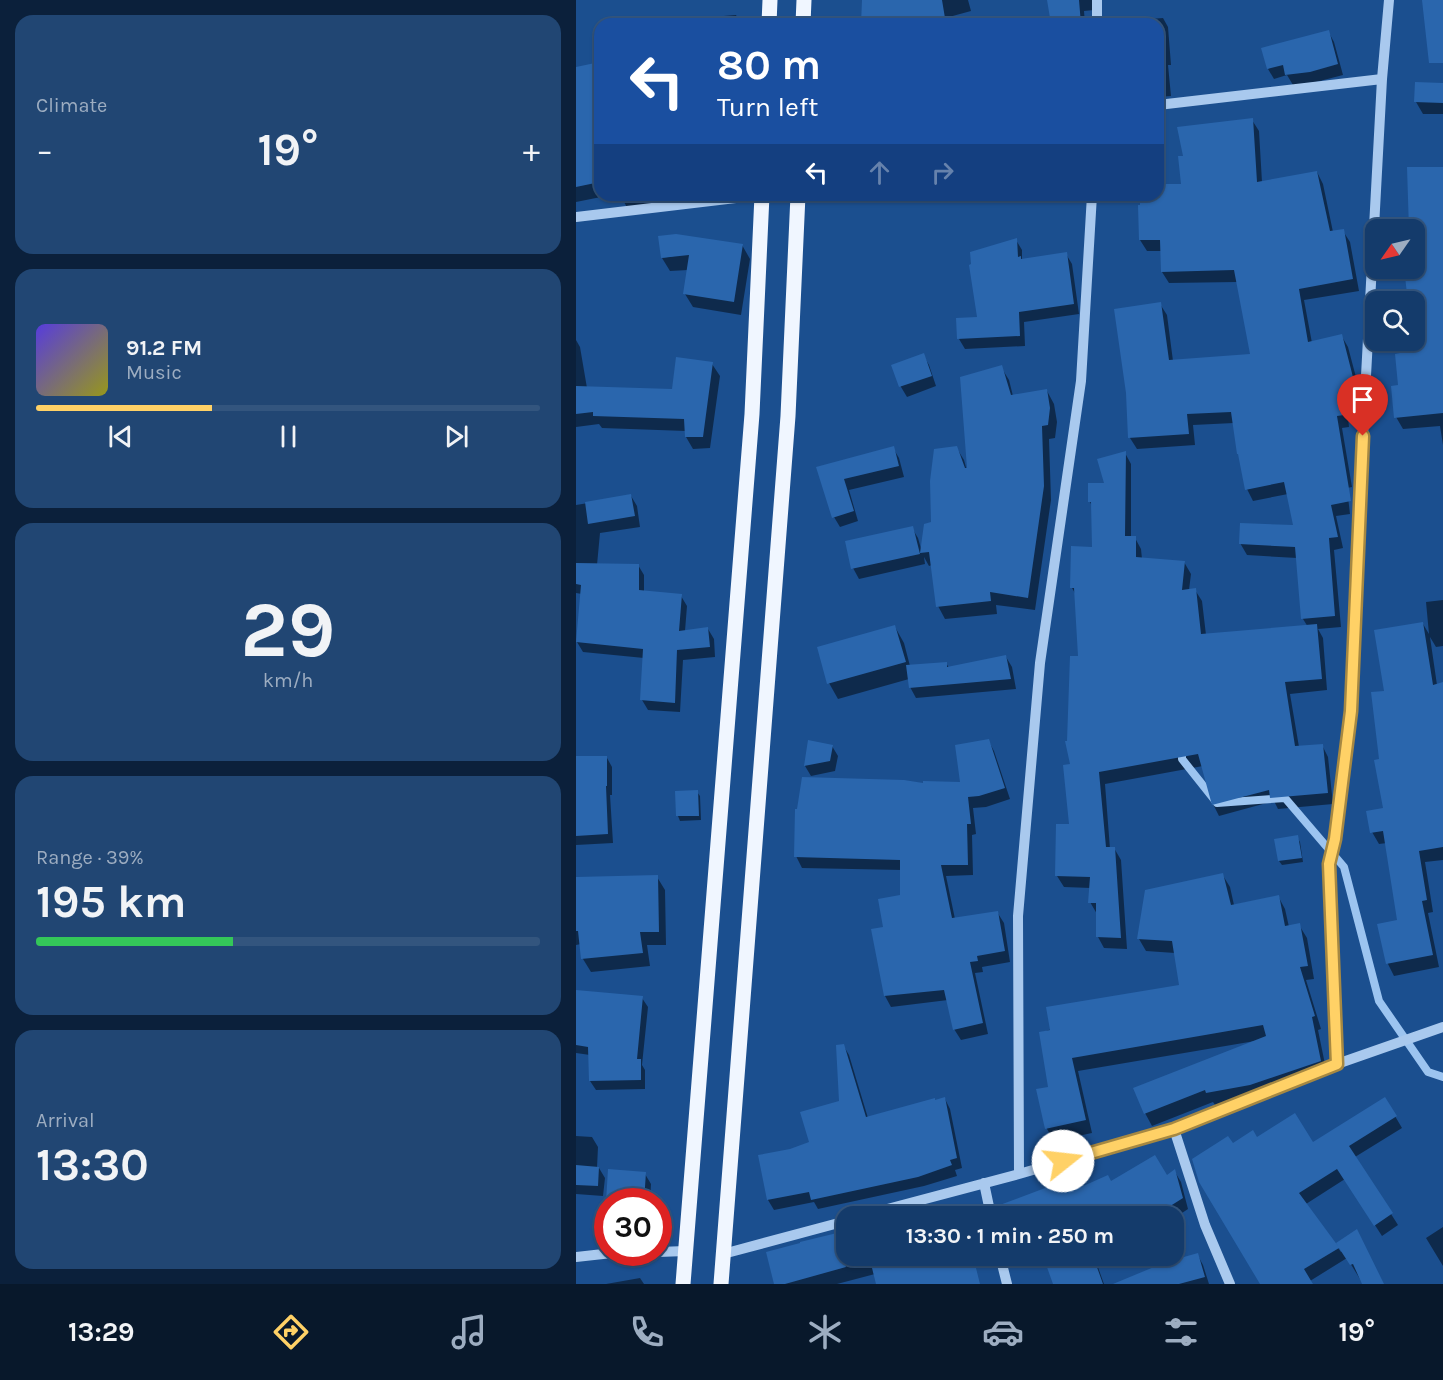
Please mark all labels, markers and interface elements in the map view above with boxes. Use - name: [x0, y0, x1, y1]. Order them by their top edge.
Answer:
- text: 80 m: [717, 40, 821, 90]
- icon: left: [618, 42, 696, 120]
- text: Turn left: [717, 91, 818, 123]
- text: Climate: [36, 94, 107, 117]
- text: 19°: [258, 124, 318, 176]
- text: −: [36, 131, 53, 169]
- text: +: [523, 131, 540, 169]
- icon: left: [800, 156, 833, 189]
- icon: ahead: [863, 156, 896, 189]
- icon: right: [926, 156, 959, 189]
- north arrow: [1365, 219, 1425, 279]
- map controls: [1365, 219, 1425, 351]
- button: search: [1365, 291, 1425, 351]
- text: 91.2 FM: [126, 335, 202, 361]
- text: Music: [126, 361, 182, 384]
- pin: [1337, 374, 1388, 436]
- icon: arrive: [1346, 383, 1379, 416]
- icon: previous: [104, 420, 137, 453]
- icon: pause: [272, 420, 305, 453]
- icon: next: [440, 420, 473, 453]
- text: 29: [241, 584, 335, 676]
- text: km/h: [263, 669, 313, 692]
- text: Range · 39%: [36, 846, 144, 869]
- text: 195 km: [36, 876, 186, 928]
- text: Arrival: [36, 1109, 95, 1132]
- position arrow: [1031, 1129, 1095, 1193]
- text: 13:30: [36, 1139, 149, 1191]
- speed limit sign: 30: [594, 1188, 672, 1266]
- text: 13:30 · 1 min · 250 m: [906, 1223, 1114, 1249]
- icon: directions: [270, 1311, 312, 1353]
- icon: music: [448, 1311, 490, 1353]
- icon: phone: [626, 1311, 668, 1353]
- icon: climate: [804, 1311, 846, 1353]
- icon: car: [982, 1311, 1024, 1353]
- icon: filters: [1160, 1311, 1202, 1353]
- text: 13:29: [68, 1316, 135, 1348]
- text: 19°: [1338, 1316, 1375, 1348]

